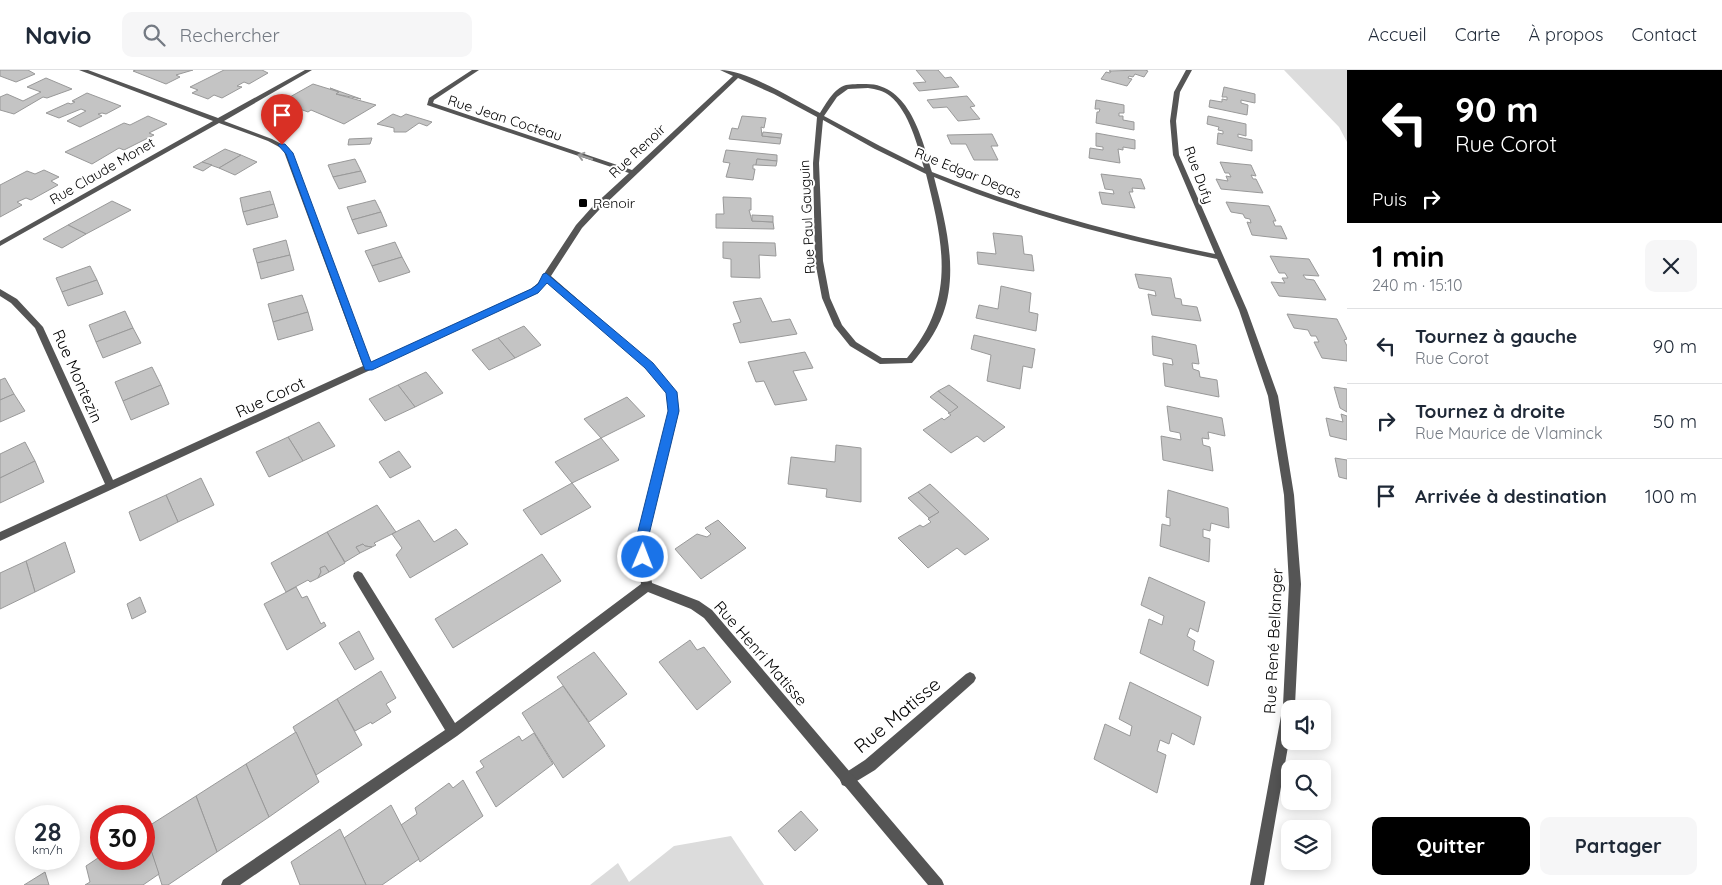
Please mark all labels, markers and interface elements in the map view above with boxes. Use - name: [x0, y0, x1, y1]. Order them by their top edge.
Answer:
- search box: [122, 12, 472, 57]
- text: Navio: [25, 20, 92, 50]
- icon: search: [140, 21, 168, 49]
- text: Rechercher: [180, 23, 280, 47]
- text: Accueil: [1368, 23, 1427, 46]
- text: Carte: [1455, 23, 1500, 46]
- text: À propos: [1528, 23, 1604, 46]
- text: Contact: [1632, 23, 1697, 46]
- text: 90 m: [1455, 87, 1538, 131]
- icon: left: [1372, 90, 1437, 155]
- street label: Rue Jean Cocteau: [446, 91, 564, 145]
- pin: [261, 94, 303, 145]
- icon: arrive: [268, 101, 296, 129]
- street label: Rue Renoir: [605, 120, 670, 182]
- text: Rue Corot: [1455, 130, 1557, 158]
- street label: Rue Claude Monet: [46, 133, 158, 208]
- street label: Rue Edgar Degas: [912, 143, 1024, 203]
- street label: Rue Dufy: [1180, 144, 1218, 206]
- one-way arrow: [578, 152, 593, 161]
- street label: Rue Paul Gauguin: [795, 159, 819, 275]
- icon: right: [1417, 185, 1445, 213]
- text: Puis: [1372, 187, 1407, 211]
- place label: Renoir: [593, 194, 636, 212]
- marker: Renoir: [577, 197, 589, 209]
- text: 1 min: [1372, 237, 1445, 275]
- button: close: [1645, 240, 1697, 292]
- text: 240 m · 15:10: [1372, 275, 1462, 295]
- text: Tournez à gauche: [1415, 324, 1577, 348]
- street label: Rue Montezin: [49, 326, 107, 426]
- icon: left: [1372, 332, 1400, 360]
- text: 90 m: [1653, 334, 1697, 358]
- text: Rue Corot: [1415, 348, 1489, 368]
- street label: Rue Corot: [232, 372, 308, 422]
- text: Tournez à droite: [1415, 399, 1565, 423]
- icon: right: [1372, 407, 1400, 435]
- text: 50 m: [1653, 409, 1697, 433]
- text: Rue Maurice de Vlaminck: [1415, 423, 1602, 443]
- icon: arrive: [1372, 482, 1400, 510]
- text: Arrivée à destination: [1415, 484, 1607, 508]
- text: 100 m: [1645, 484, 1697, 508]
- position arrow: [616, 530, 668, 582]
- street label: Rue René Bellanger: [1259, 568, 1287, 714]
- street label: Rue Henri Matisse: [710, 596, 812, 710]
- street label: Rue Matisse: [849, 672, 945, 758]
- map controls: [1281, 700, 1331, 870]
- button: sound: [1281, 700, 1331, 750]
- button: search: [1281, 760, 1331, 810]
- speed limit sign: 30: [90, 805, 155, 870]
- text: 28: [34, 816, 61, 847]
- button: Quitter: [1372, 817, 1530, 875]
- button: Partager: [1540, 817, 1697, 875]
- button: layers: [1281, 820, 1331, 870]
- text: km/h: [32, 842, 63, 857]

